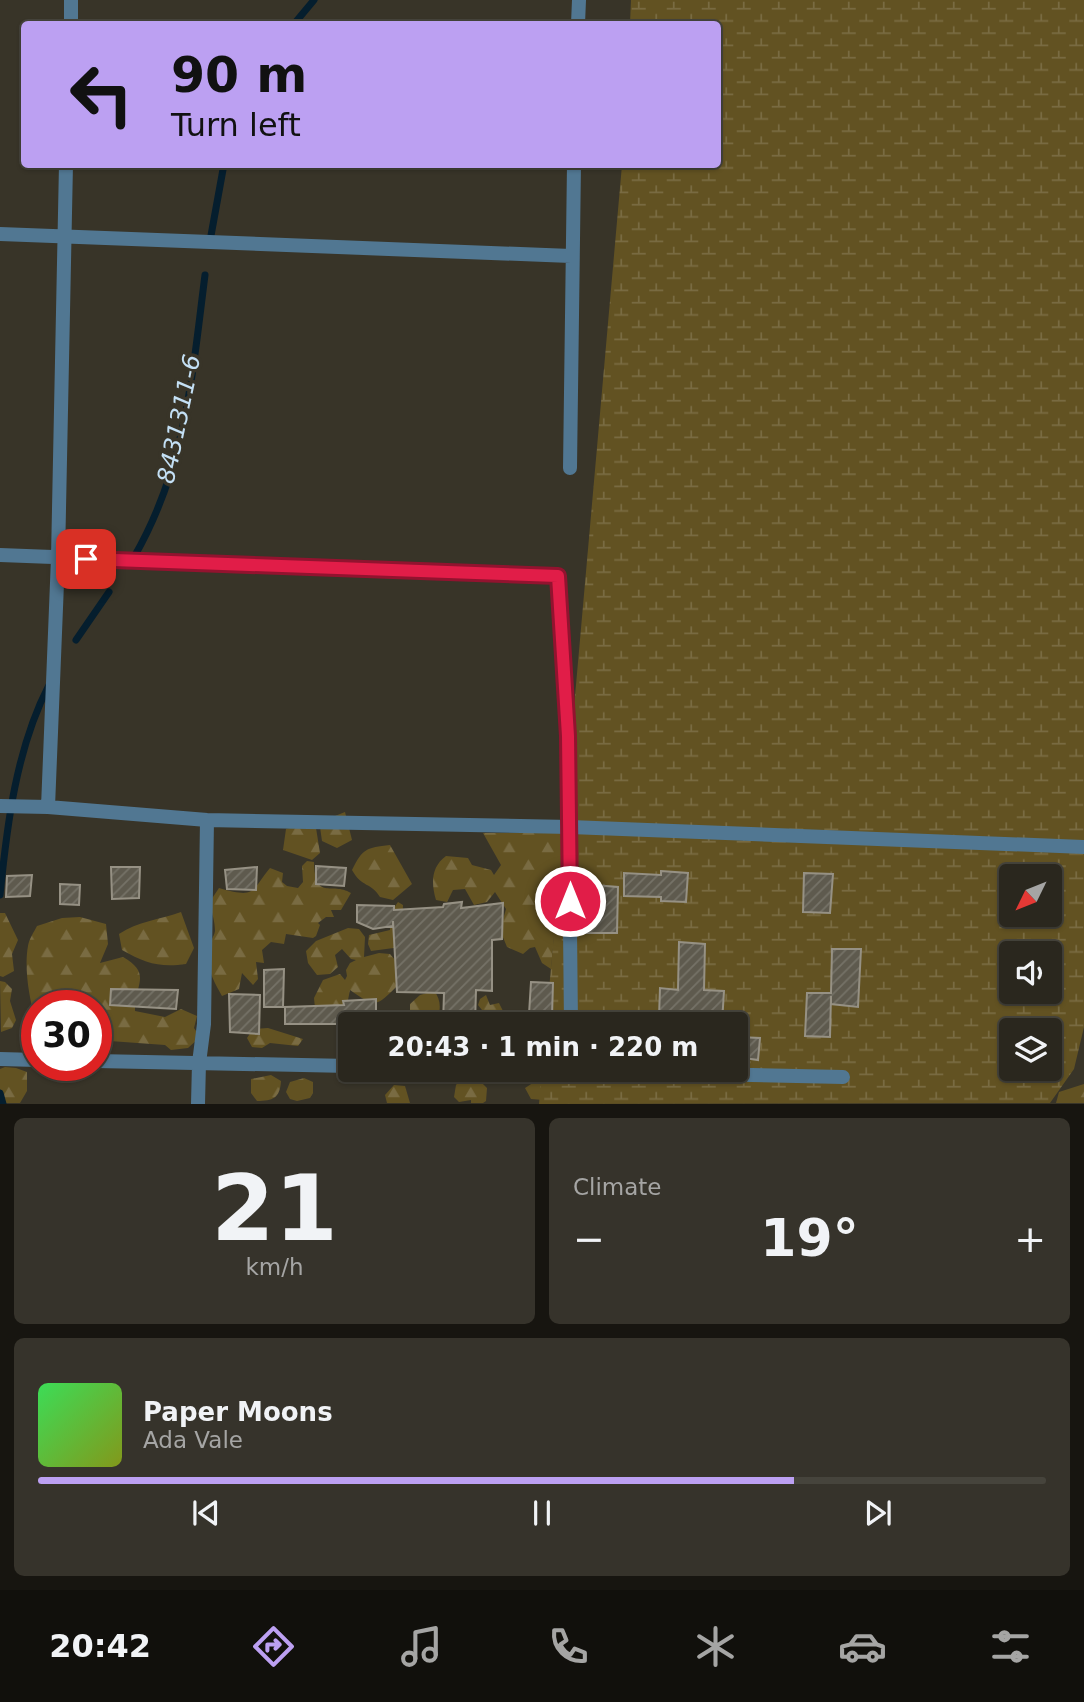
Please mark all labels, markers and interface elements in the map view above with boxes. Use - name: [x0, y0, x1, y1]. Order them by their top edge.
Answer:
- text: 90 m: [171, 47, 307, 104]
- icon: left: [56, 49, 147, 140]
- text: Turn left: [171, 106, 301, 144]
- water label: 8431311-6: [152, 352, 206, 486]
- pin: [56, 529, 116, 589]
- icon: arrive: [67, 540, 105, 578]
- position arrow: [533, 864, 607, 938]
- north arrow: [999, 864, 1062, 928]
- map controls: [999, 864, 1062, 1081]
- button: sound: [999, 941, 1062, 1004]
- speed limit sign: 30: [21, 990, 112, 1081]
- button: layers: [999, 1018, 1062, 1081]
- text: 20:43 · 1 min · 220 m: [388, 1032, 698, 1062]
- text: 21: [211, 1156, 338, 1261]
- text: Climate: [573, 1174, 662, 1200]
- text: 19°: [760, 1208, 859, 1268]
- text: −: [573, 1217, 605, 1261]
- text: +: [1014, 1217, 1046, 1261]
- text: km/h: [245, 1254, 304, 1280]
- text: Paper Moons: [143, 1397, 333, 1427]
- text: Ada Vale: [143, 1427, 243, 1453]
- icon: previous: [187, 1494, 225, 1532]
- icon: pause: [523, 1494, 561, 1532]
- icon: next: [859, 1494, 897, 1532]
- icon: directions: [249, 1622, 298, 1671]
- icon: music: [397, 1622, 446, 1671]
- icon: phone: [544, 1622, 593, 1671]
- icon: climate: [691, 1622, 740, 1671]
- icon: car: [838, 1622, 887, 1671]
- icon: filters: [986, 1622, 1035, 1671]
- text: 20:42: [49, 1627, 151, 1665]

